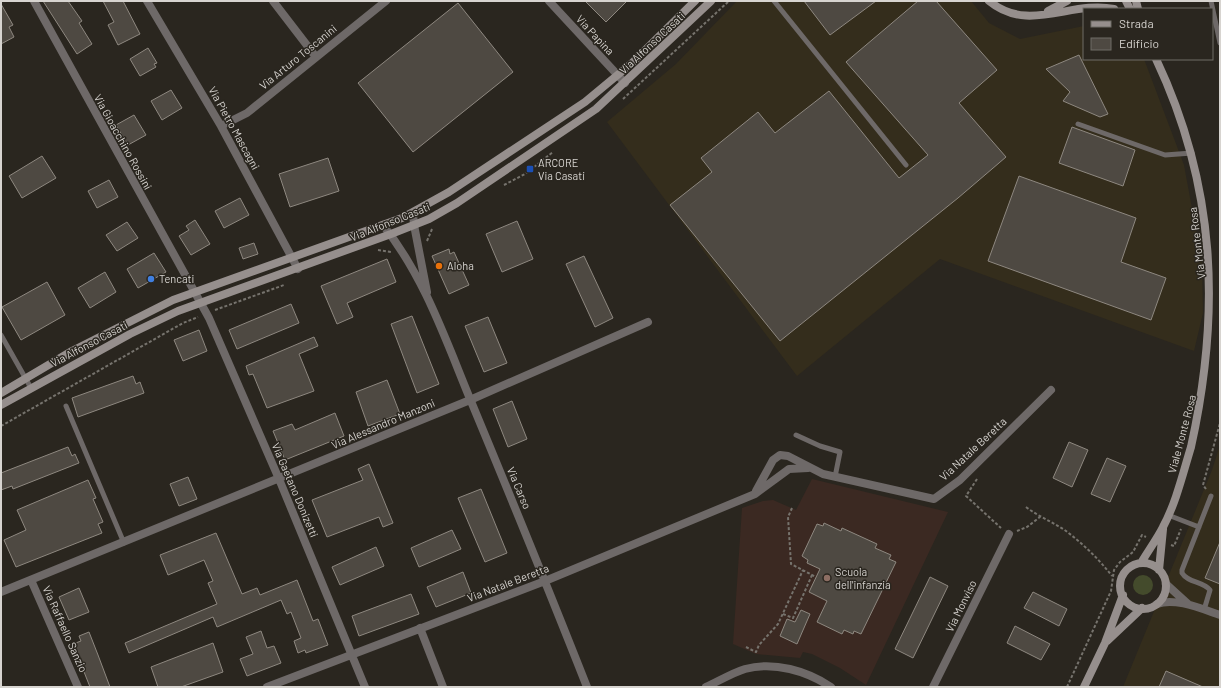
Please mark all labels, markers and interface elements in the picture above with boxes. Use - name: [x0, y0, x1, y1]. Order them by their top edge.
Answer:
- legend: [1083, 8, 1213, 60]
- street label: Via Alfonso Casati: [616, 9, 687, 76]
- street label: Via Papina: [574, 12, 617, 57]
- text: Strada: [1119, 16, 1154, 30]
- street label: Via Arturo Toscanini: [256, 21, 339, 92]
- text: Edificio: [1119, 36, 1159, 50]
- street label: Via Pietro Mascagni: [206, 84, 263, 172]
- street label: Via Gioacchino Rossini: [92, 92, 155, 192]
- place label: ARCORE Via Casati: [538, 156, 585, 182]
- marker: ARCORE Via Casati: [525, 164, 535, 174]
- street label: Via Alfonso Casati: [348, 200, 432, 243]
- street label: Via Monte Rosa: [1186, 206, 1207, 280]
- place label: Aloha: [447, 259, 474, 272]
- marker: Aloha: [434, 261, 444, 271]
- place label: Tencati: [159, 272, 195, 285]
- marker: Tencati: [146, 274, 156, 284]
- street label: Via Alfonso Casati: [48, 318, 130, 369]
- street label: Viale Monte Rosa: [1165, 393, 1198, 475]
- street label: Via Alessandro Manzoni: [329, 396, 437, 451]
- street label: Via Natale Beretta: [937, 414, 1009, 483]
- street label: Via Gaetano Donizetti: [270, 440, 321, 539]
- street label: Via Carso: [505, 465, 534, 511]
- street label: Via Natale Beretta: [465, 561, 551, 604]
- place label: Scuola dell'infanzia: [835, 565, 891, 591]
- marker: Scuola dell'infanzia: [822, 573, 832, 583]
- street label: Via Monviso: [942, 578, 979, 634]
- street label: Via Raffaello Sanzio: [41, 583, 90, 674]

